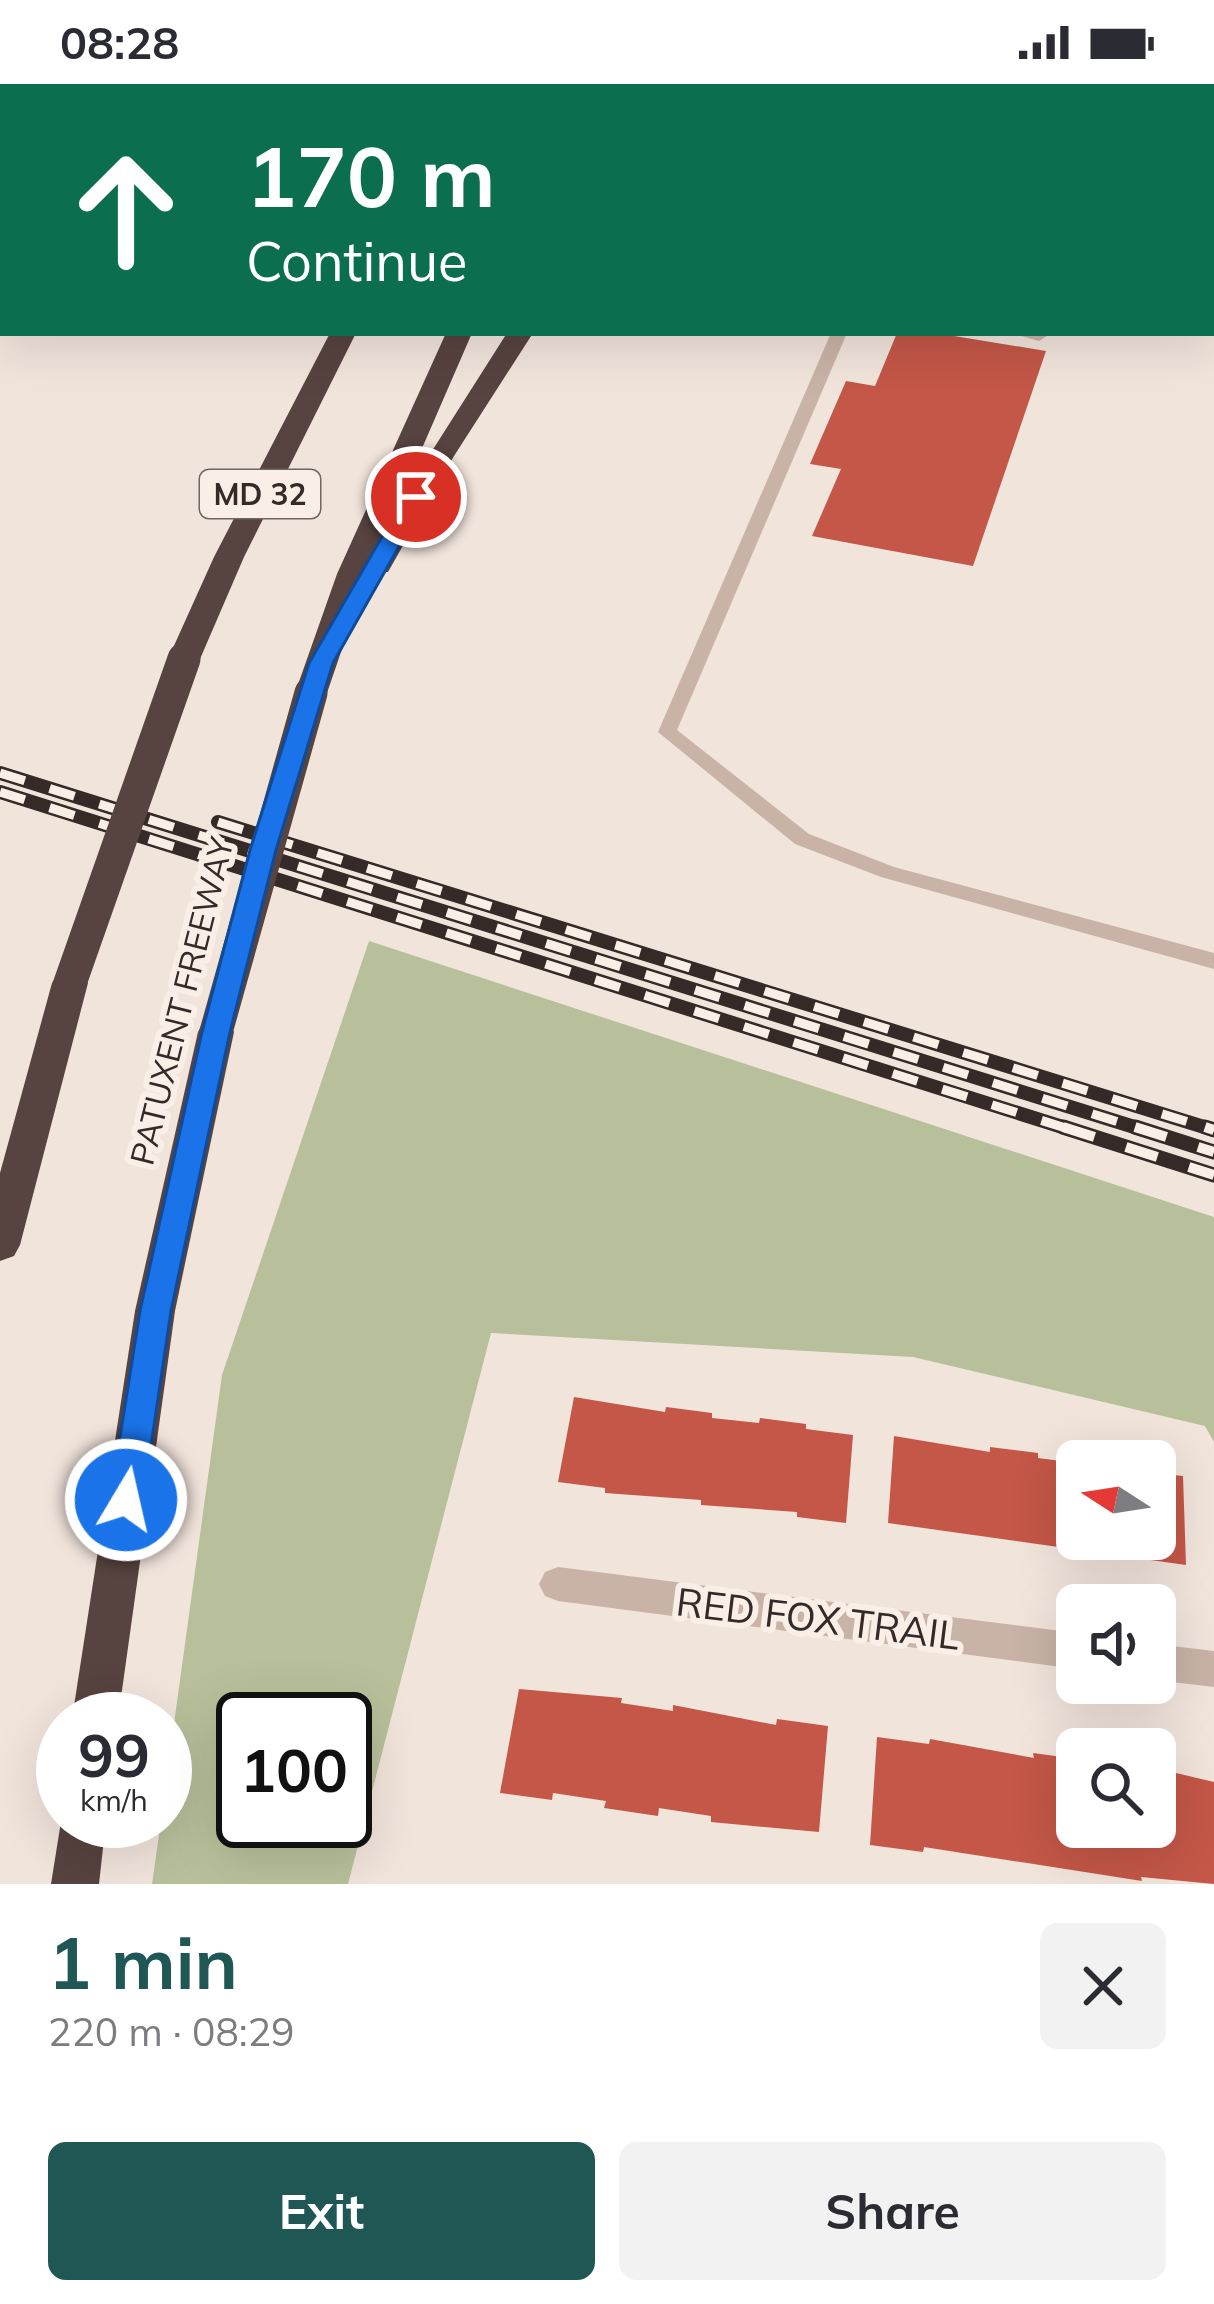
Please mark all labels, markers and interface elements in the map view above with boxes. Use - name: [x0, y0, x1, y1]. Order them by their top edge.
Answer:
- text: 08:28: [60, 14, 179, 70]
- text: 170 m: [246, 123, 496, 228]
- icon: ahead: [48, 132, 204, 288]
- text: Continue: [246, 227, 467, 295]
- pin: [365, 446, 467, 548]
- icon: arrive: [383, 464, 449, 530]
- road number: MD 32: [200, 470, 320, 518]
- street label: PATUXENT FREEWAY: [121, 832, 242, 1169]
- position arrow: [63, 1437, 189, 1563]
- north arrow: [1056, 1440, 1176, 1560]
- map controls: [1056, 1440, 1176, 1848]
- street label: RED FOX TRAIL: [673, 1576, 963, 1660]
- button: sound: [1056, 1584, 1176, 1704]
- speed limit sign: 100: [216, 1692, 372, 1848]
- text: 99: [78, 1717, 150, 1792]
- button: search: [1056, 1728, 1176, 1848]
- text: km/h: [80, 1781, 148, 1819]
- text: 1 min: [48, 1917, 238, 2007]
- button: close: [1040, 1923, 1166, 2049]
- text: 220 m · 08:29: [48, 2007, 294, 2056]
- button: Exit: [48, 2142, 595, 2280]
- button: Share: [619, 2142, 1166, 2280]

